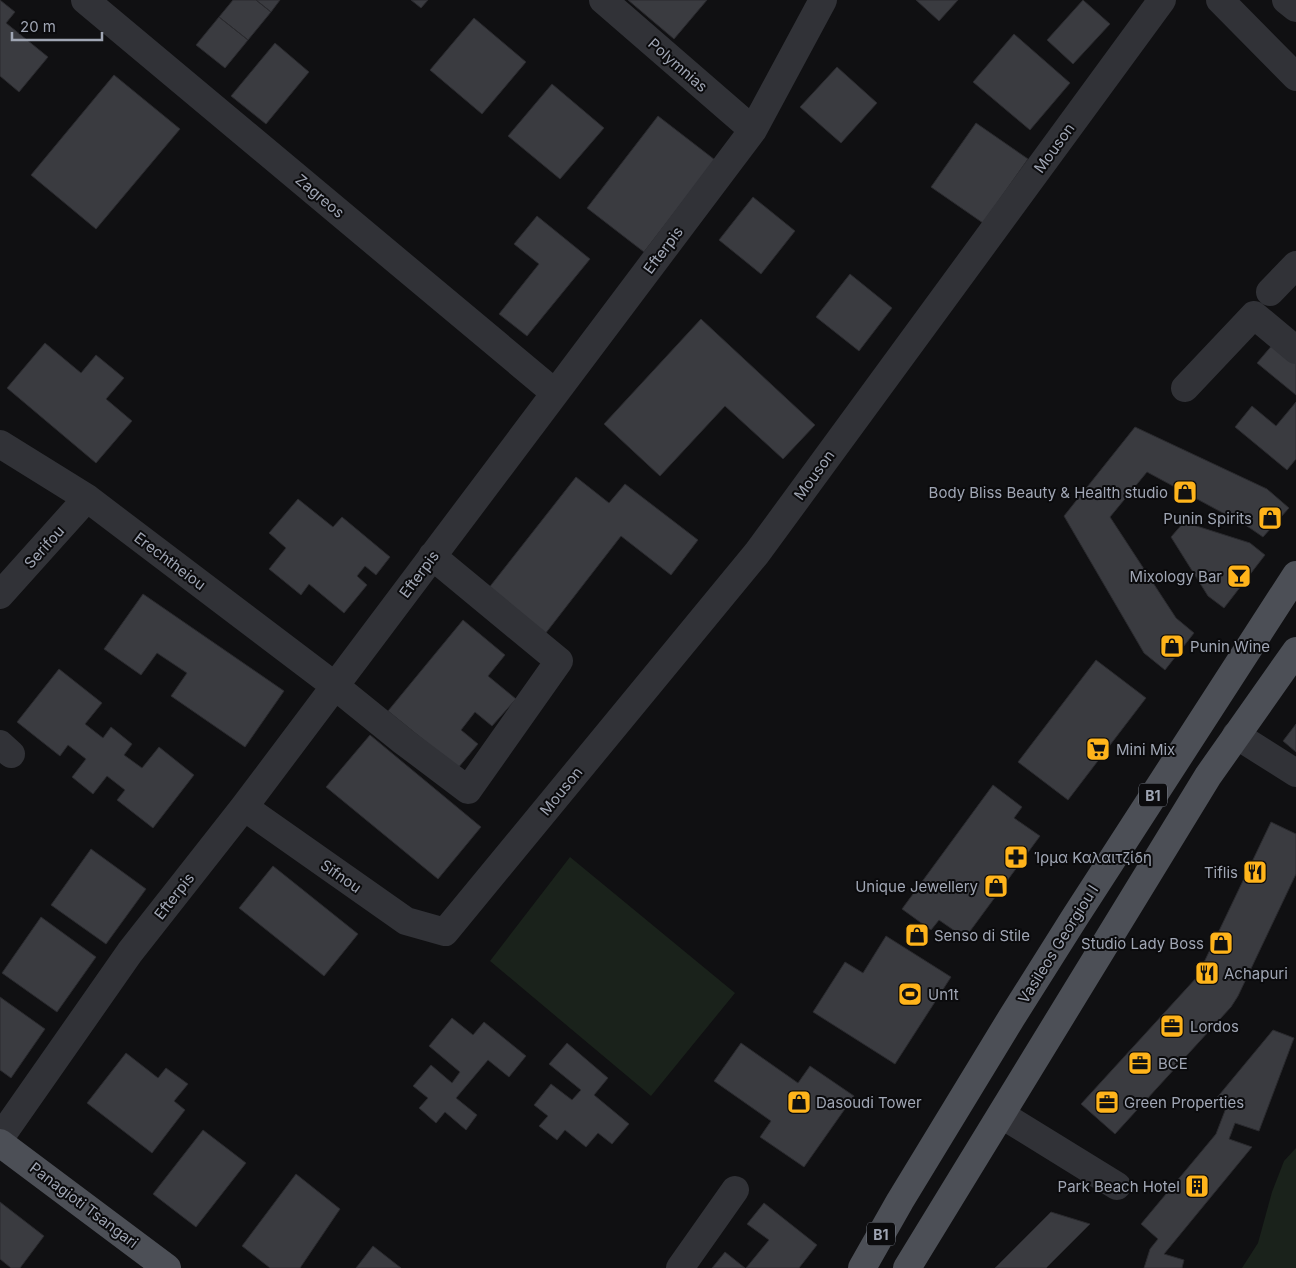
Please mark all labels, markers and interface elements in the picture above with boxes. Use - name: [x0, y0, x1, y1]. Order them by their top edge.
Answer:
- scale bar: [12, 10, 102, 42]
- text: 20 m: [20, 17, 56, 36]
- street label: Polymnias: [644, 34, 712, 96]
- street label: Mouson: [1030, 119, 1078, 177]
- street label: Zagreos: [292, 170, 348, 222]
- street label: Efterpis: [639, 223, 687, 277]
- street label: Mouson: [790, 446, 838, 504]
- shop icon: Body Bliss Beauty & Health studio: [1172, 479, 1198, 505]
- place label: Body Bliss Beauty & Health studio: [929, 483, 1168, 502]
- shop icon: Punin Spirits: [1257, 505, 1283, 531]
- place label: Punin Spirits: [1163, 509, 1252, 528]
- street label: Serifou: [20, 522, 68, 572]
- street label: Erechtheiou: [130, 528, 210, 594]
- street label: Efterpis: [395, 547, 443, 601]
- bar icon: Mixology Bar: [1226, 563, 1252, 589]
- place label: Mixology Bar: [1130, 567, 1222, 586]
- shop icon: Punin Wine: [1159, 633, 1185, 659]
- place label: Punin Wine: [1190, 637, 1270, 656]
- supermarket icon: Mini Mix: [1085, 736, 1111, 762]
- place label: Mini Mix: [1116, 740, 1175, 759]
- street label: Mouson: [536, 763, 586, 819]
- road number: B1: [1139, 784, 1167, 806]
- pharmacy icon: Ίρμα Καλαιτζίδη: [1003, 844, 1029, 870]
- place label: Ίρμα Καλαιτζίδη: [1034, 848, 1152, 867]
- street label: Sifnou: [317, 855, 365, 897]
- restaurant icon: Tiflis: [1242, 859, 1268, 885]
- place label: Tiflis: [1204, 863, 1238, 882]
- street label: Efterpis: [150, 869, 198, 923]
- shop icon: Unique Jewellery: [983, 873, 1009, 899]
- place label: Unique Jewellery: [855, 877, 979, 896]
- street label: Vasileos Georgiou I: [1014, 881, 1102, 1007]
- shop icon: Senso di Stile: [904, 922, 930, 948]
- place label: Senso di Stile: [934, 926, 1030, 945]
- shop icon: Studio Lady Boss: [1208, 930, 1234, 956]
- place label: Studio Lady Boss: [1081, 934, 1204, 953]
- restaurant icon: Achapuri: [1194, 960, 1220, 986]
- place label: Achapuri: [1224, 964, 1288, 983]
- sports icon: Un1t: [897, 981, 923, 1007]
- place label: Un1t: [928, 985, 959, 1004]
- office icon: Lordos: [1159, 1013, 1185, 1039]
- place label: Lordos: [1190, 1017, 1239, 1036]
- office icon: BCE: [1127, 1050, 1153, 1076]
- place label: BCE: [1158, 1054, 1188, 1073]
- shop icon: Dasoudi Tower: [786, 1089, 812, 1115]
- office icon: Green Properties: [1094, 1089, 1120, 1115]
- place label: Dasoudi Tower: [816, 1093, 922, 1112]
- place label: Green Properties: [1124, 1093, 1244, 1112]
- street label: Panagioti Tsangari: [26, 1158, 142, 1252]
- building icon: Park Beach Hotel: [1184, 1173, 1210, 1199]
- place label: Park Beach Hotel: [1058, 1177, 1180, 1196]
- road number: B1: [867, 1222, 895, 1246]

